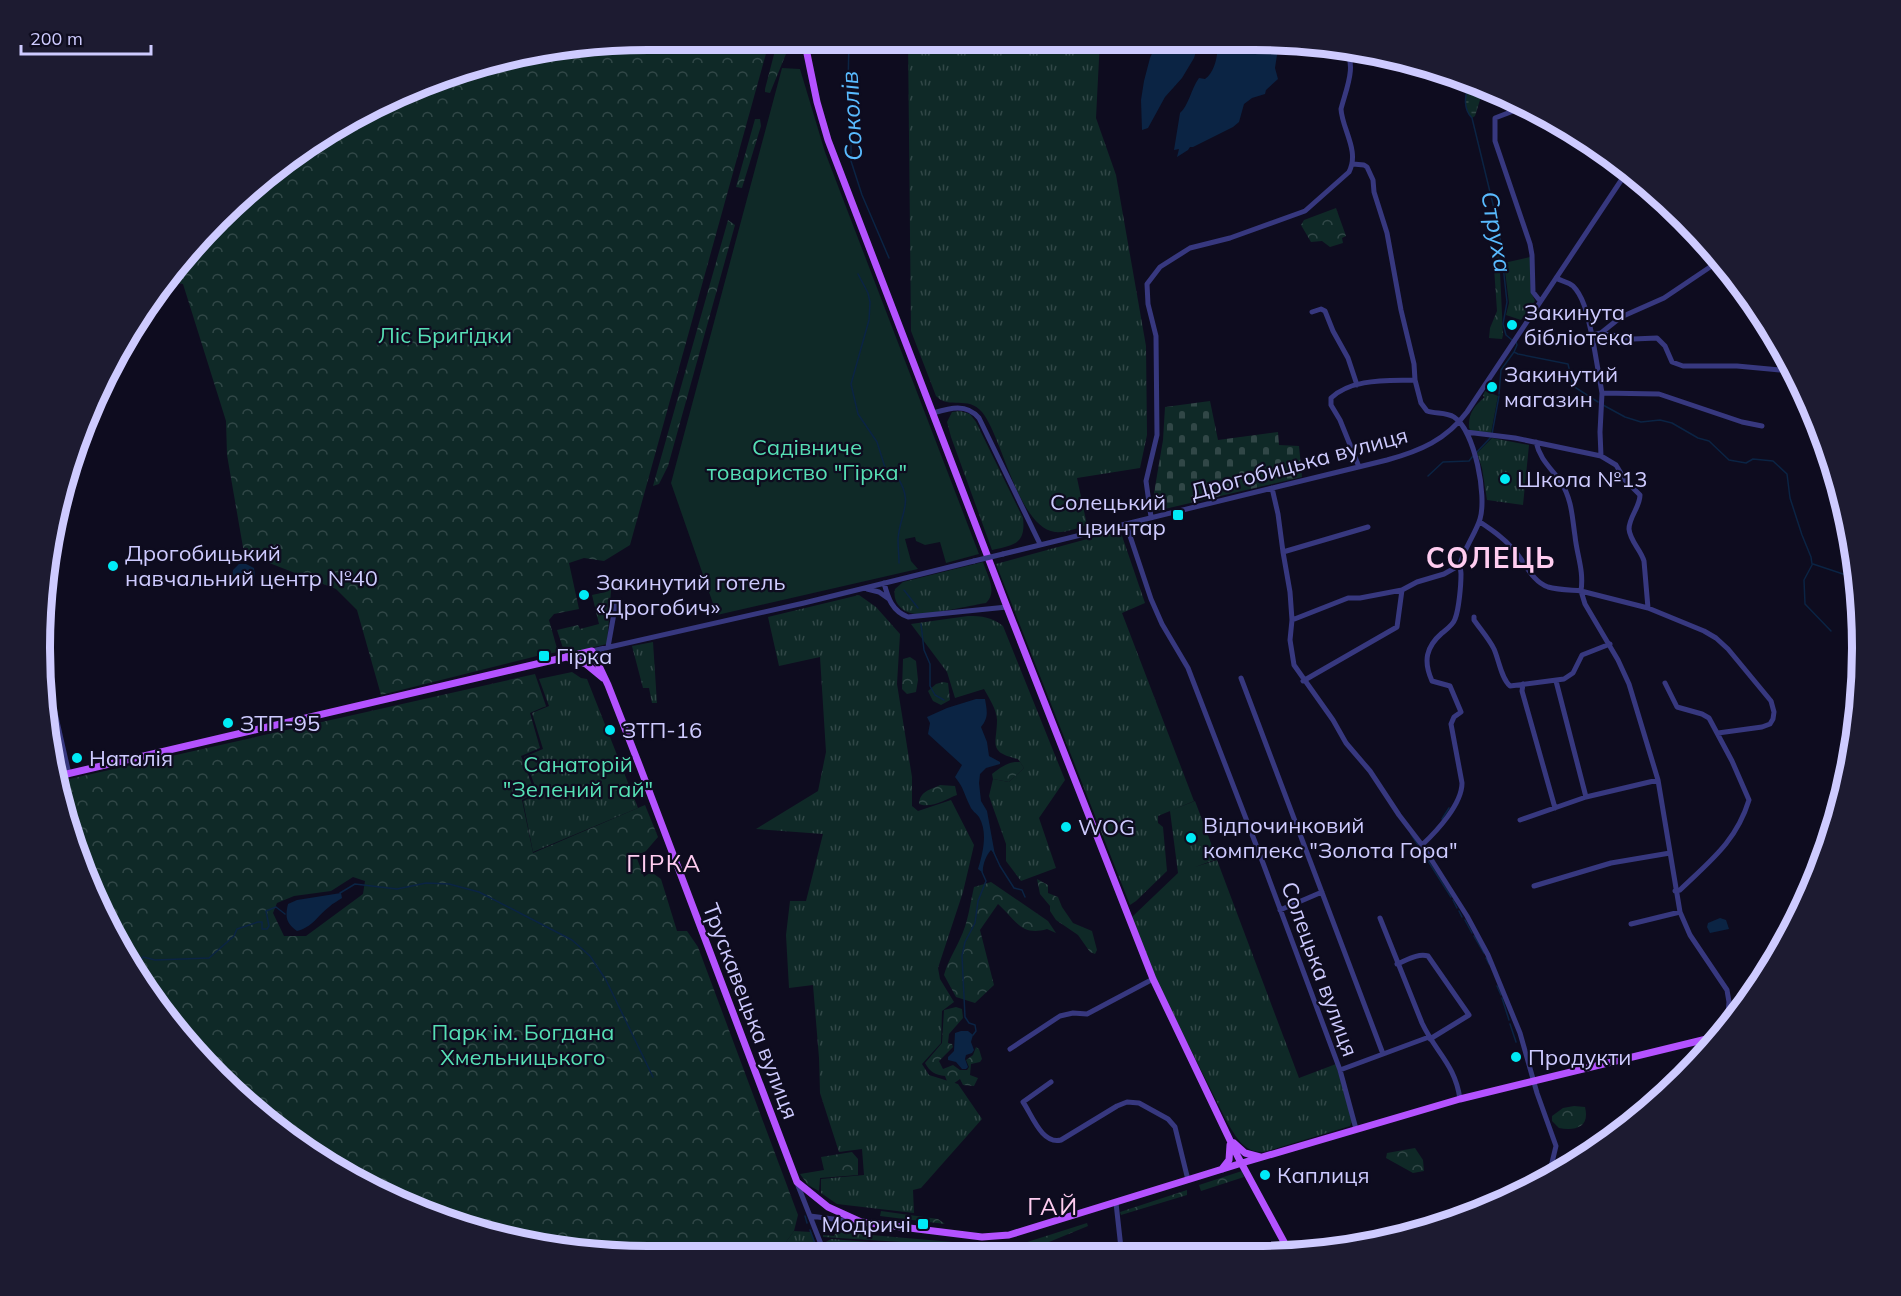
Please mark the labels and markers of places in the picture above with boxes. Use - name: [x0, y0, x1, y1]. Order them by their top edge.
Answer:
- place label: Закинута бібліотека: [1524, 298, 1633, 351]
- marker: Закинута бібліотека: [1505, 318, 1519, 332]
- place label: Закинутий магазин: [1504, 360, 1618, 413]
- marker: Закинутий магазин: [1485, 380, 1499, 394]
- place label: Школа №13: [1517, 465, 1648, 493]
- marker: Школа №13: [1498, 472, 1512, 486]
- place label: Солецький цвинтар: [1050, 488, 1166, 541]
- marker: Солецький цвинтар: [1171, 508, 1185, 522]
- place label: Дрогобицький навчальний центр №40: [125, 539, 378, 592]
- marker: Дрогобицький навчальний центр №40: [106, 559, 120, 573]
- place label: Закинутий готель «Дрогобич»: [596, 568, 786, 621]
- marker: Закинутий готель «Дрогобич»: [577, 588, 591, 602]
- place label: Гірка: [556, 642, 612, 670]
- marker: Гірка: [537, 649, 551, 663]
- place label: ЗТП-95: [240, 709, 320, 737]
- marker: ЗТП-95: [221, 716, 235, 730]
- place label: ЗТП-16: [622, 716, 702, 744]
- marker: ЗТП-16: [603, 723, 617, 737]
- place label: Наталія: [89, 744, 173, 772]
- marker: Наталія: [70, 751, 84, 765]
- place label: Відпочинковий комплекс "Золота Гора": [1203, 811, 1458, 864]
- place label: WOG: [1078, 813, 1135, 841]
- marker: WOG: [1059, 820, 1073, 834]
- marker: Відпочинковий комплекс "Золота Гора": [1184, 831, 1198, 845]
- place label: Продукти: [1528, 1043, 1631, 1071]
- marker: Продукти: [1509, 1050, 1523, 1064]
- place label: Каплиця: [1277, 1161, 1370, 1189]
- marker: Каплиця: [1258, 1168, 1272, 1182]
- place label: Модричі: [822, 1210, 911, 1238]
- marker: Модричі: [916, 1217, 930, 1231]

